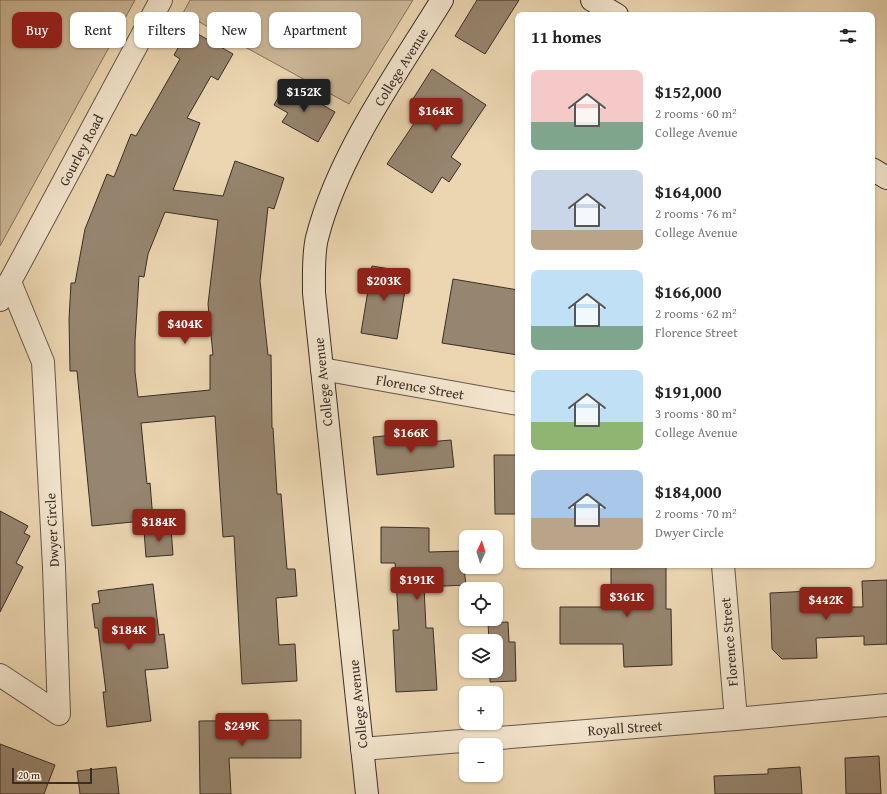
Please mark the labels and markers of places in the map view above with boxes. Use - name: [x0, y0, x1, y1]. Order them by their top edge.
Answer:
- pin: $152K: [276, 79, 332, 113]
- pin: $164K: [408, 98, 464, 132]
- pin: $203K: [356, 268, 412, 302]
- pin: $404K: [157, 311, 213, 345]
- pin: $166K: [383, 420, 439, 454]
- pin: $184K: [131, 509, 187, 543]
- pin: $191K: [389, 567, 445, 601]
- pin: $361K: [599, 584, 655, 618]
- pin: $442K: [798, 587, 854, 621]
- pin: $184K: [101, 617, 157, 651]
- pin: $249K: [214, 713, 270, 747]

